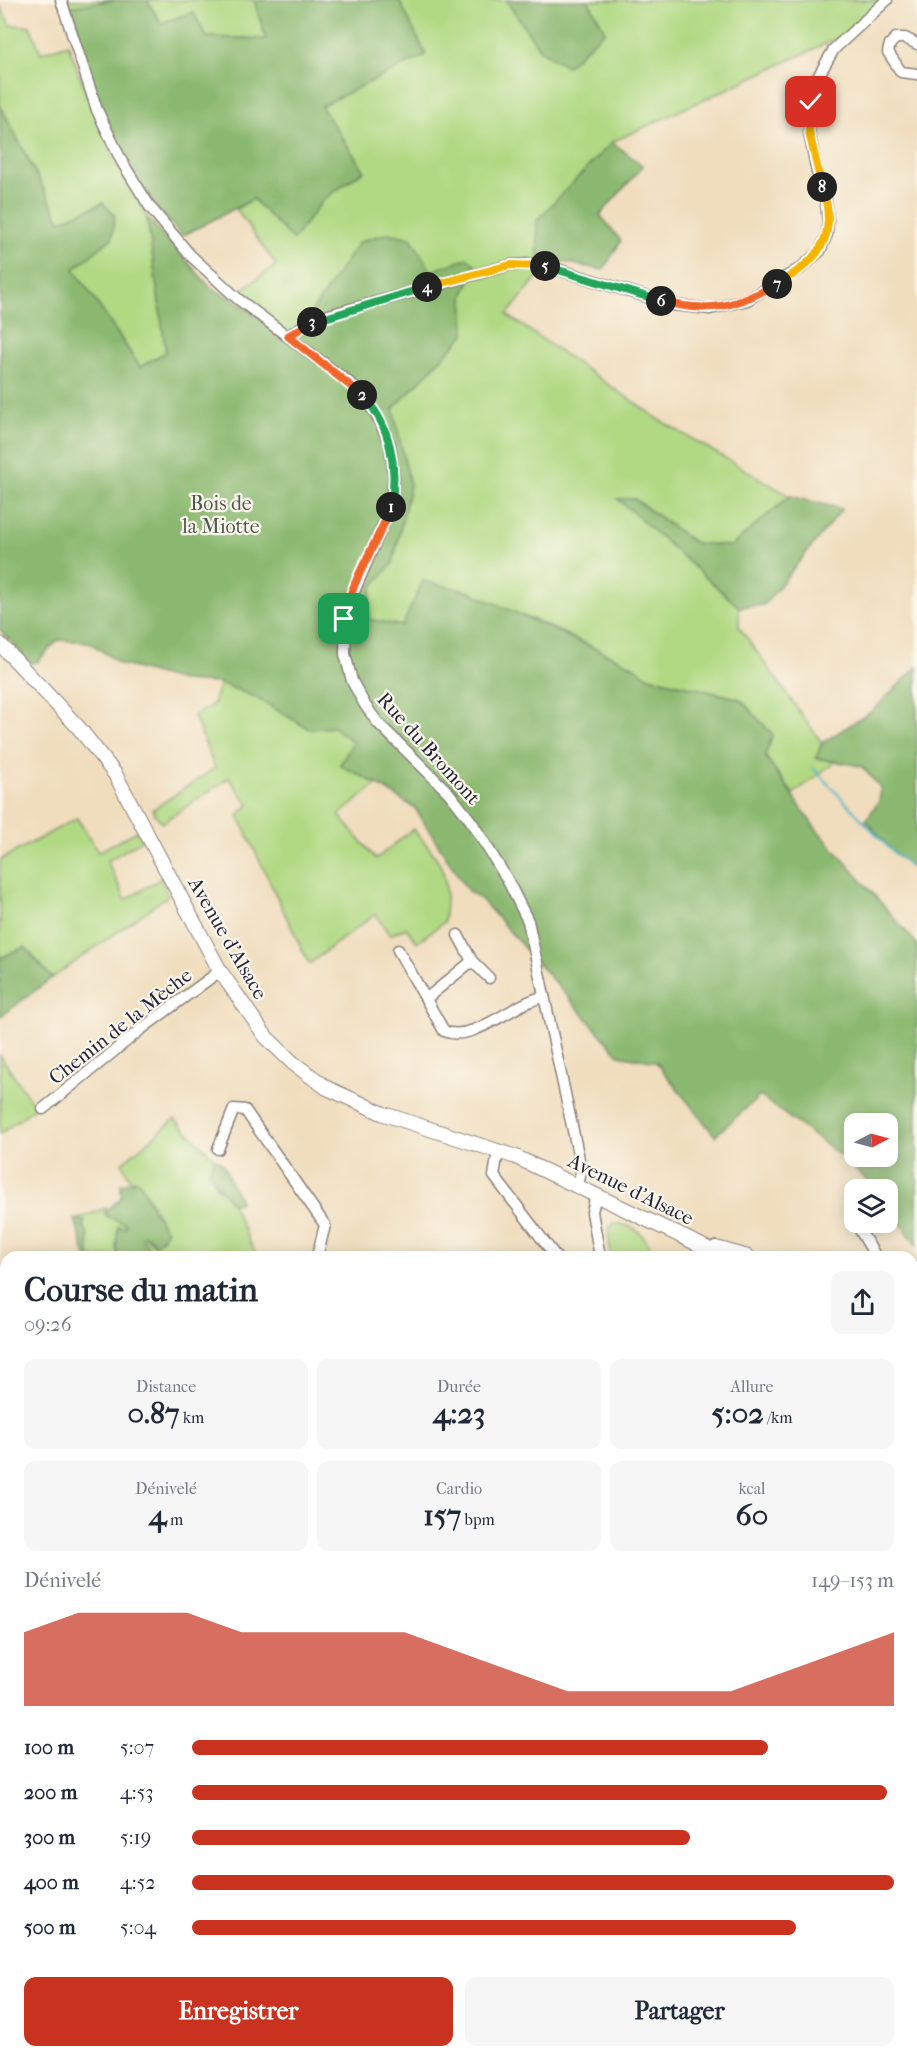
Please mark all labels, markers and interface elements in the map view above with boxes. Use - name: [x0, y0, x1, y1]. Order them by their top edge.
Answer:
- pin: [785, 76, 836, 127]
- icon: check: [794, 85, 827, 118]
- pin: 8: [807, 172, 837, 202]
- text: 8: [818, 177, 826, 196]
- pin: 5: [530, 251, 560, 281]
- text: 5: [542, 256, 548, 275]
- pin: 7: [762, 269, 792, 299]
- pin: 4: [412, 272, 442, 302]
- text: 7: [773, 274, 781, 293]
- text: 4: [422, 277, 432, 296]
- pin: 6: [646, 286, 676, 316]
- text: 6: [657, 291, 665, 310]
- pin: 3: [297, 307, 327, 337]
- text: 3: [309, 312, 315, 331]
- pin: 2: [347, 380, 377, 410]
- text: 2: [358, 385, 366, 404]
- park label: Bois de la Miotte: [181, 492, 260, 538]
- pin: 1: [376, 492, 406, 522]
- text: 1: [388, 497, 394, 516]
- pin: [318, 593, 369, 644]
- icon: arrive: [327, 602, 360, 635]
- street label: Rue du Bromont: [372, 688, 485, 809]
- street label: Avenue d'Alsace: [183, 872, 272, 1003]
- street label: Chemin de la Mèche: [44, 963, 196, 1089]
- north arrow: [844, 1113, 898, 1167]
- map controls: [844, 1113, 898, 1233]
- street label: Avenue d'Alsace: [563, 1149, 697, 1230]
- button: layers: [844, 1179, 898, 1233]
- text: Course du matin: [24, 1271, 258, 1310]
- button: share: [831, 1271, 894, 1334]
- text: 09:26: [24, 1313, 71, 1336]
- text: Distance: [136, 1377, 196, 1396]
- text: Durée: [437, 1377, 481, 1396]
- text: Allure: [731, 1377, 773, 1396]
- text: 0.87: [128, 1396, 179, 1431]
- text: 4:23: [433, 1396, 485, 1431]
- text: 5:02: [711, 1396, 764, 1431]
- text: km: [179, 1408, 204, 1427]
- text: /km: [764, 1408, 793, 1427]
- text: Dénivelé: [135, 1479, 197, 1498]
- text: Cardio: [436, 1479, 482, 1498]
- text: kcal: [739, 1479, 765, 1498]
- text: 4: [149, 1498, 166, 1533]
- text: 157: [423, 1498, 461, 1533]
- text: 60: [736, 1498, 768, 1533]
- text: m: [166, 1510, 183, 1529]
- text: bpm: [461, 1510, 495, 1529]
- text: Dénivelé: [24, 1569, 101, 1592]
- text: 149–153 m: [811, 1569, 894, 1592]
- text: 100 m: [24, 1736, 74, 1759]
- text: 5:07: [120, 1736, 154, 1759]
- text: 200 m: [24, 1781, 77, 1804]
- text: 4:53: [120, 1781, 154, 1804]
- text: 300 m: [24, 1826, 75, 1849]
- text: 5:19: [120, 1826, 151, 1849]
- text: 400 m: [24, 1871, 79, 1894]
- text: 4:52: [120, 1871, 156, 1894]
- text: 500 m: [24, 1916, 76, 1939]
- text: 5:04: [120, 1916, 156, 1939]
- button: Enregistrer: [24, 1977, 453, 2046]
- button: Partager: [465, 1977, 894, 2046]

